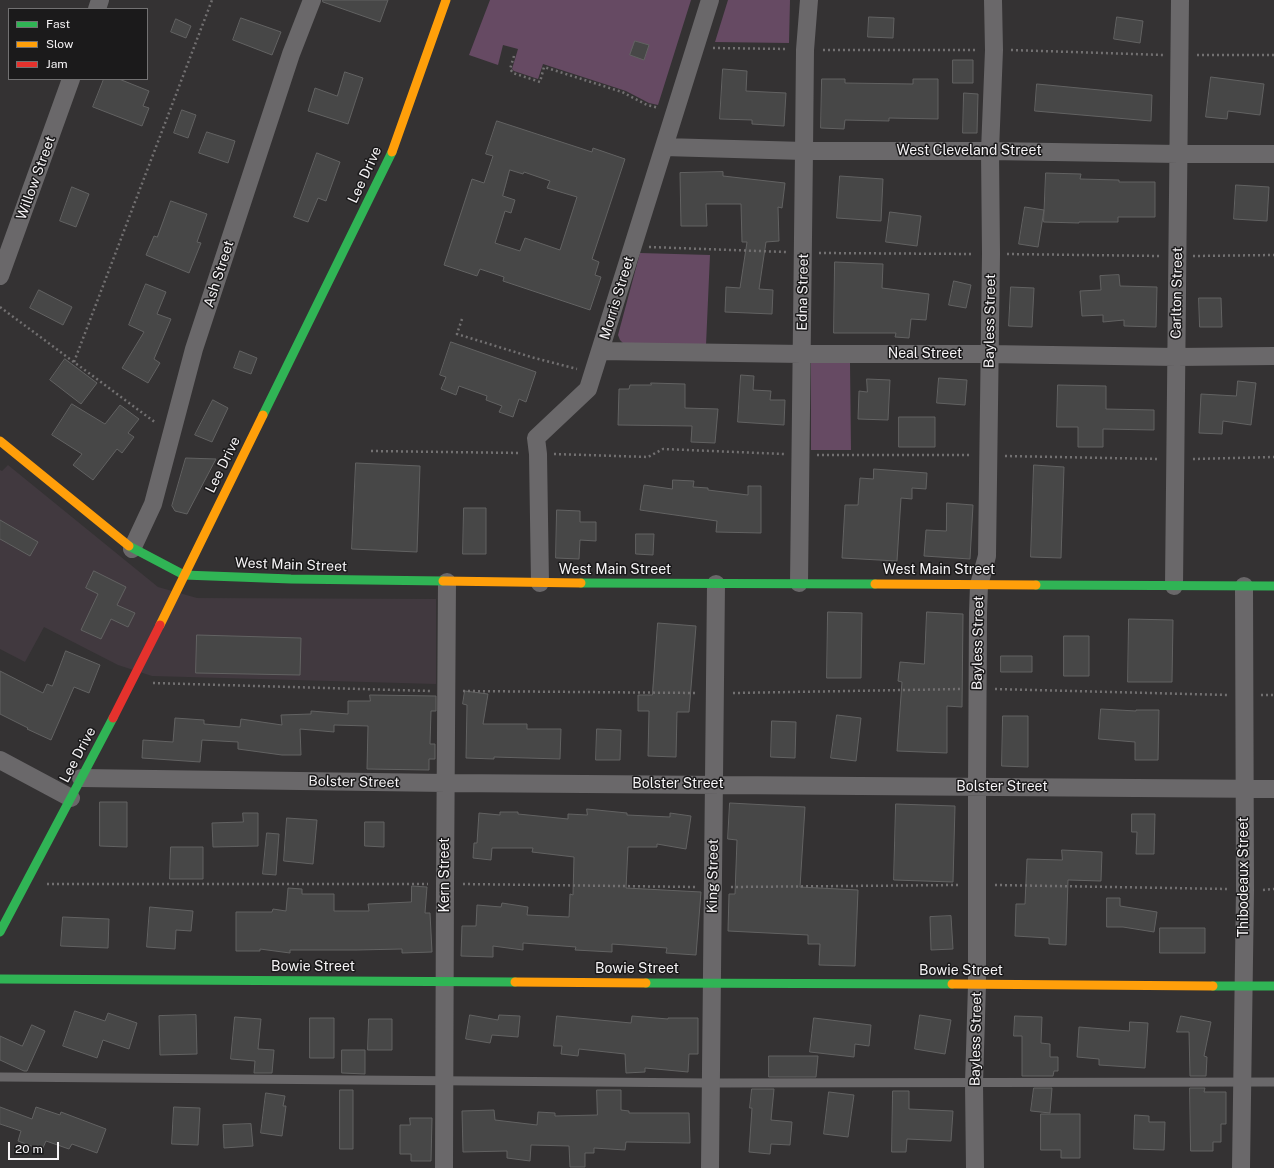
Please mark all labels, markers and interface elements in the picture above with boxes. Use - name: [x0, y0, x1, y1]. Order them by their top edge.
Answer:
- legend: [8, 8, 148, 80]
- text: Fast: [46, 17, 70, 31]
- text: Slow: [46, 37, 73, 51]
- text: Jam: [46, 57, 68, 71]
- street label: Willow Street: [13, 134, 59, 222]
- street label: West Cleveland Street: [896, 143, 1042, 159]
- street label: Lee Drive: [345, 144, 385, 206]
- street label: Ash Street: [200, 239, 238, 309]
- street label: Carlton Street: [1168, 247, 1186, 339]
- street label: Edna Street: [794, 253, 812, 331]
- street label: Morris Street: [596, 254, 638, 342]
- street label: Bayless Street: [981, 274, 999, 368]
- street label: Neal Street: [888, 346, 962, 362]
- street label: Lee Drive: [202, 434, 244, 496]
- street label: West Main Street: [235, 555, 347, 575]
- street label: West Main Street: [559, 562, 671, 578]
- street label: West Main Street: [883, 562, 995, 578]
- street label: Bayless Street: [969, 596, 987, 690]
- street label: Lee Drive: [56, 724, 100, 786]
- street label: Bolster Street: [308, 773, 400, 791]
- street label: Bolster Street: [632, 776, 724, 792]
- street label: Bolster Street: [956, 779, 1048, 795]
- street label: Thibodeaux Street: [1236, 817, 1252, 937]
- street label: Kern Street: [437, 838, 453, 912]
- street label: King Street: [704, 839, 722, 913]
- street label: Bowie Street: [271, 959, 355, 975]
- street label: Bowie Street: [595, 961, 679, 977]
- street label: Bowie Street: [919, 963, 1003, 979]
- street label: Bayless Street: [967, 992, 985, 1086]
- scale bar: [10, 1134, 61, 1160]
- text: 20 m: [15, 1142, 43, 1156]

